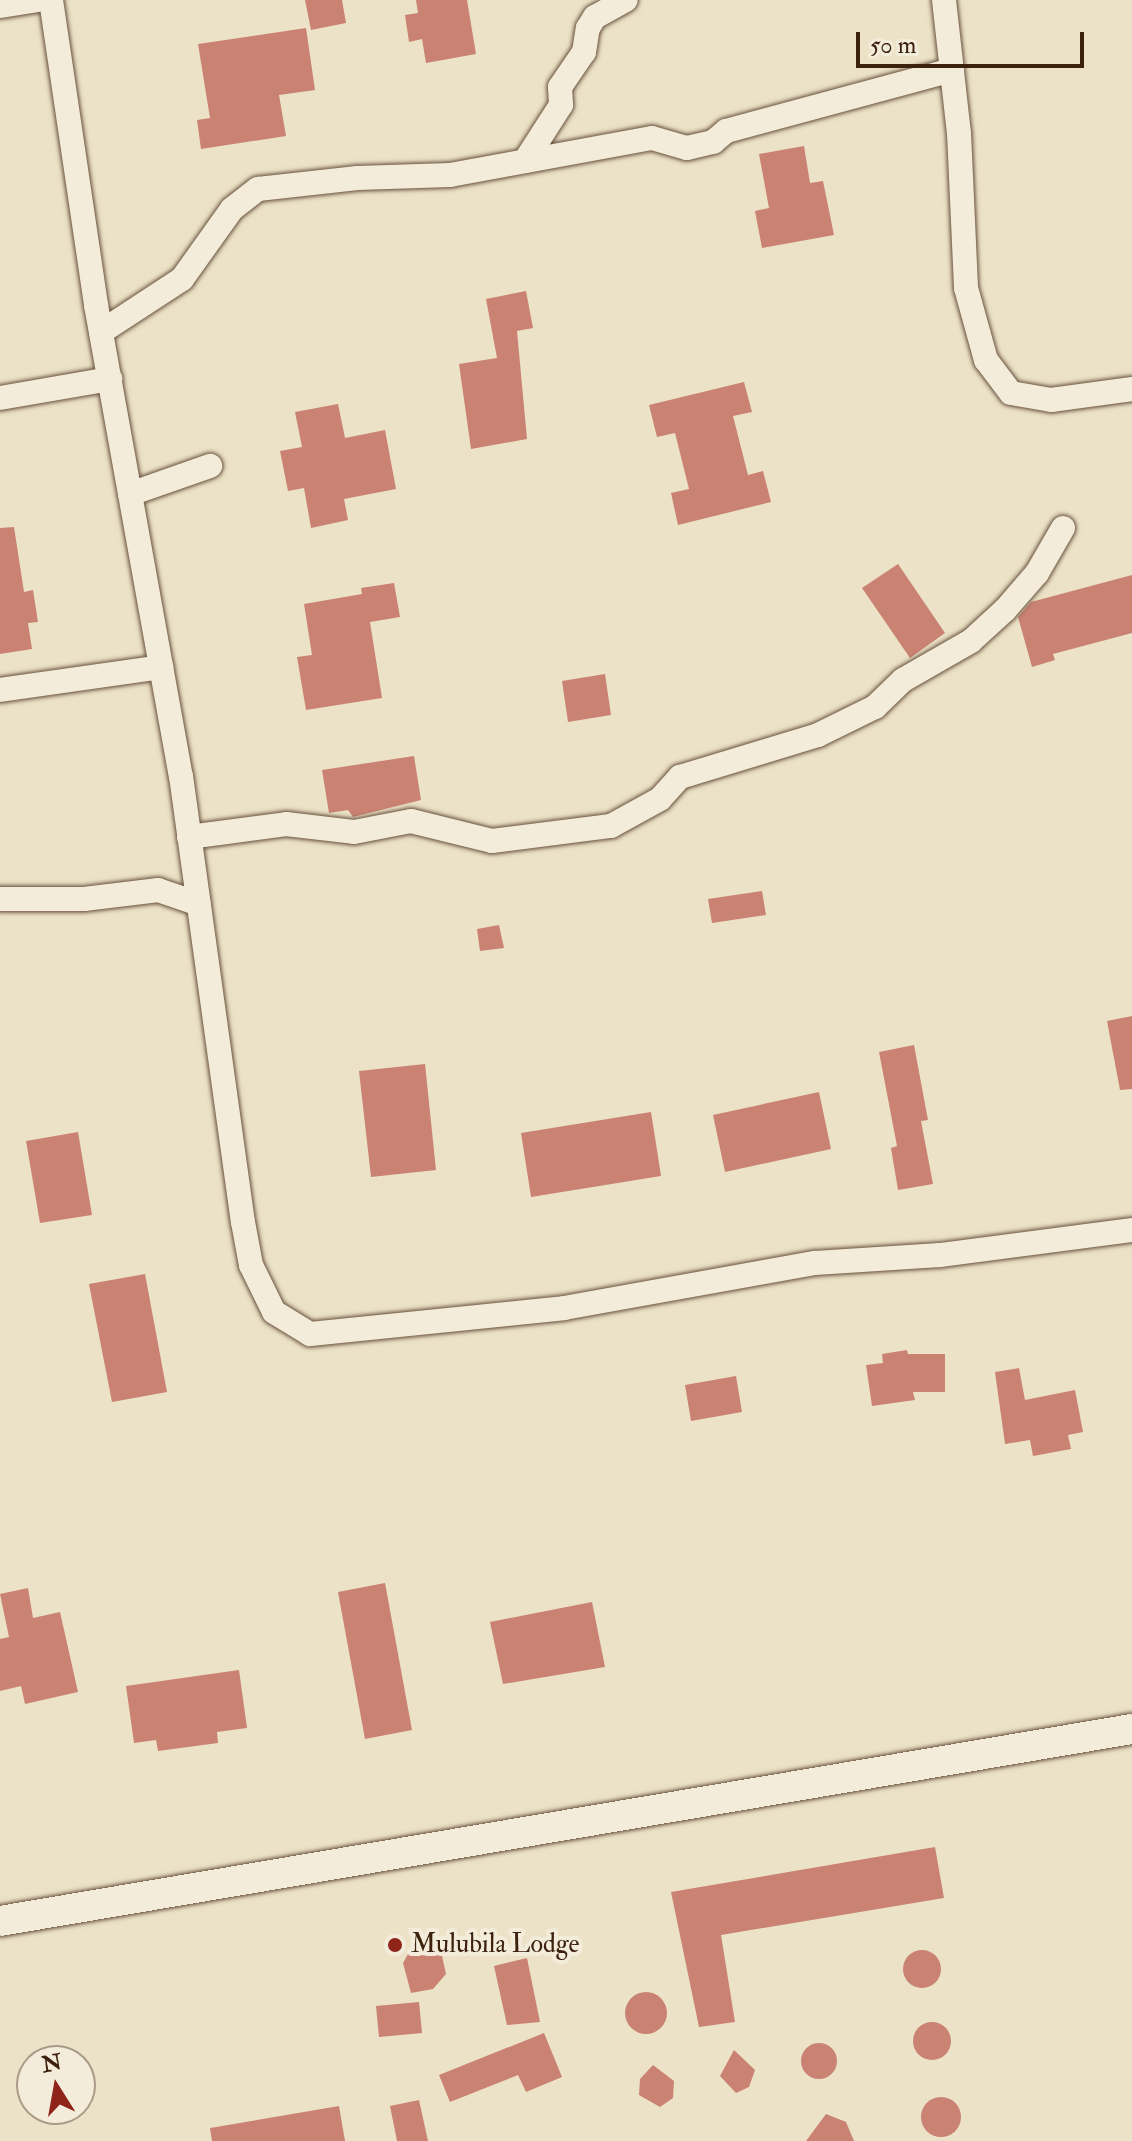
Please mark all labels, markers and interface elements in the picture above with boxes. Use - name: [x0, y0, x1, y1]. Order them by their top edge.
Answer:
- scale bar: [860, 16, 1088, 66]
- text: 50 m: [870, 30, 916, 61]
- place label: Mulubila Lodge: [411, 1929, 579, 1961]
- marker: Mulubila Lodge: [386, 1936, 404, 1954]
- north arrow: [16, 2045, 96, 2125]
- text: N: [39, 2048, 64, 2079]

